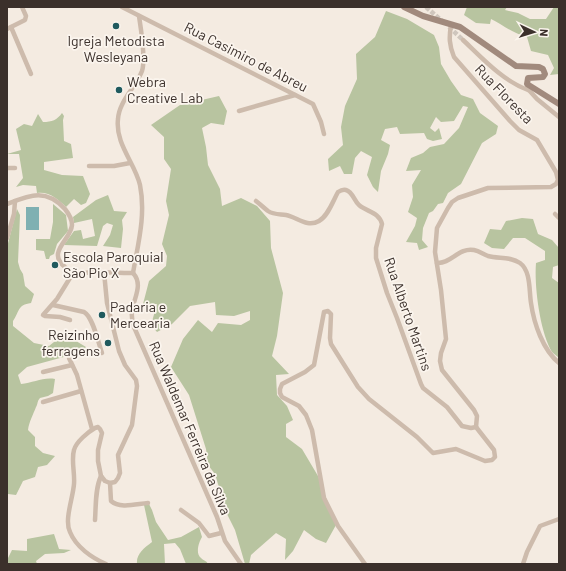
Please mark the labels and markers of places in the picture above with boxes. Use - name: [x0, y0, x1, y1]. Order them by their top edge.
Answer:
- marker: Igreja Metodista Wesleyana: [111, 21, 121, 31]
- place label: Igreja Metodista Wesleyana: [67, 32, 165, 65]
- place label: Webra Creative Lab: [127, 73, 203, 106]
- marker: Webra Creative Lab: [114, 85, 124, 95]
- place label: Escola Paroquial São Pio X: [63, 248, 163, 281]
- marker: Escola Paroquial São Pio X: [50, 260, 60, 270]
- place label: Padaria e Mercearia: [110, 298, 170, 331]
- marker: Padaria e Mercearia: [97, 310, 107, 320]
- place label: Reizinho ferragens: [42, 326, 100, 359]
- marker: Reizinho ferragens: [103, 338, 113, 348]

